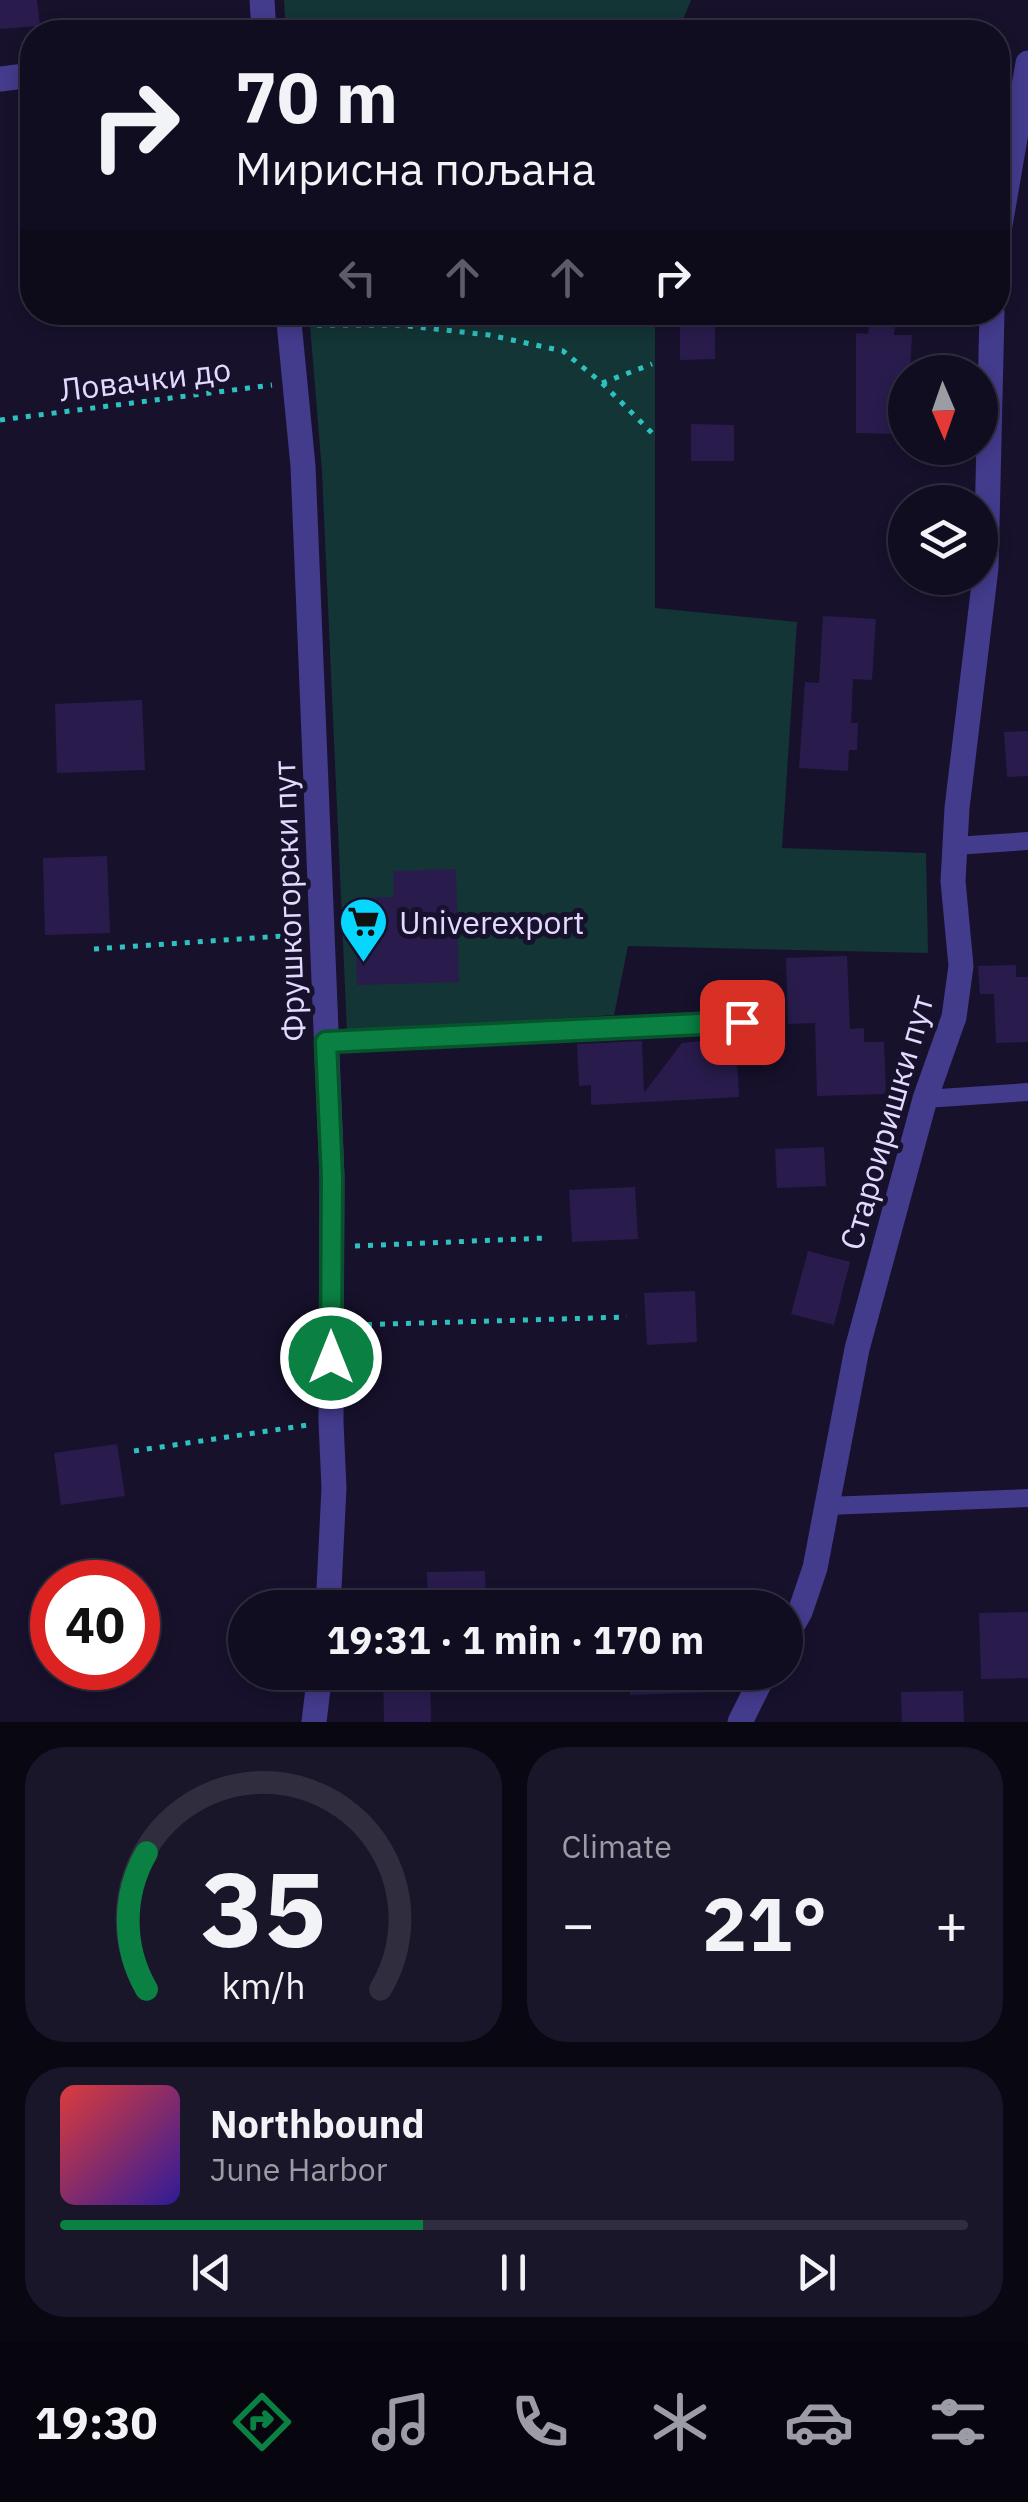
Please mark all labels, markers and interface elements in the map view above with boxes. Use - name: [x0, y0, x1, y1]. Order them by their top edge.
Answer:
- text: 70 m: [235, 51, 398, 142]
- icon: right: [70, 60, 200, 190]
- text: Мирисна пољана: [235, 139, 596, 197]
- icon: left: [330, 250, 385, 305]
- icon: ahead: [435, 250, 490, 305]
- icon: ahead: [540, 250, 595, 305]
- icon: right: [645, 250, 700, 305]
- street label: Ловачки до: [57, 348, 233, 410]
- north arrow: [888, 355, 998, 465]
- map controls: [888, 355, 998, 595]
- button: layers: [888, 485, 998, 595]
- street label: Фрушкогорски пут: [262, 760, 314, 1042]
- supermarket icon: Univerexport: [338, 896, 390, 964]
- place label: Univerexport: [399, 901, 585, 943]
- pin: [700, 980, 785, 1065]
- street label: Староиришки пут: [830, 990, 942, 1254]
- icon: arrive: [715, 995, 770, 1050]
- position arrow: [279, 1306, 383, 1410]
- speed limit sign: 40: [30, 1560, 160, 1690]
- text: 19:31 · 1 min · 170 m: [327, 1615, 704, 1664]
- text: Climate: [562, 1825, 672, 1867]
- text: 35: [201, 1840, 326, 1976]
- text: 21°: [702, 1874, 827, 1972]
- text: −: [562, 1888, 595, 1959]
- text: +: [935, 1888, 968, 1959]
- text: km/h: [221, 1962, 305, 2009]
- text: Northbound: [210, 2099, 425, 2148]
- text: June Harbor: [210, 2148, 387, 2190]
- icon: previous: [184, 2245, 239, 2300]
- icon: pause: [486, 2245, 541, 2300]
- icon: next: [789, 2245, 844, 2300]
- icon: directions: [227, 2387, 297, 2457]
- icon: music: [366, 2387, 436, 2457]
- icon: phone: [505, 2387, 575, 2457]
- icon: climate: [645, 2387, 715, 2457]
- icon: car: [784, 2387, 854, 2457]
- icon: filters: [923, 2387, 993, 2457]
- text: 19:30: [35, 2393, 158, 2451]

